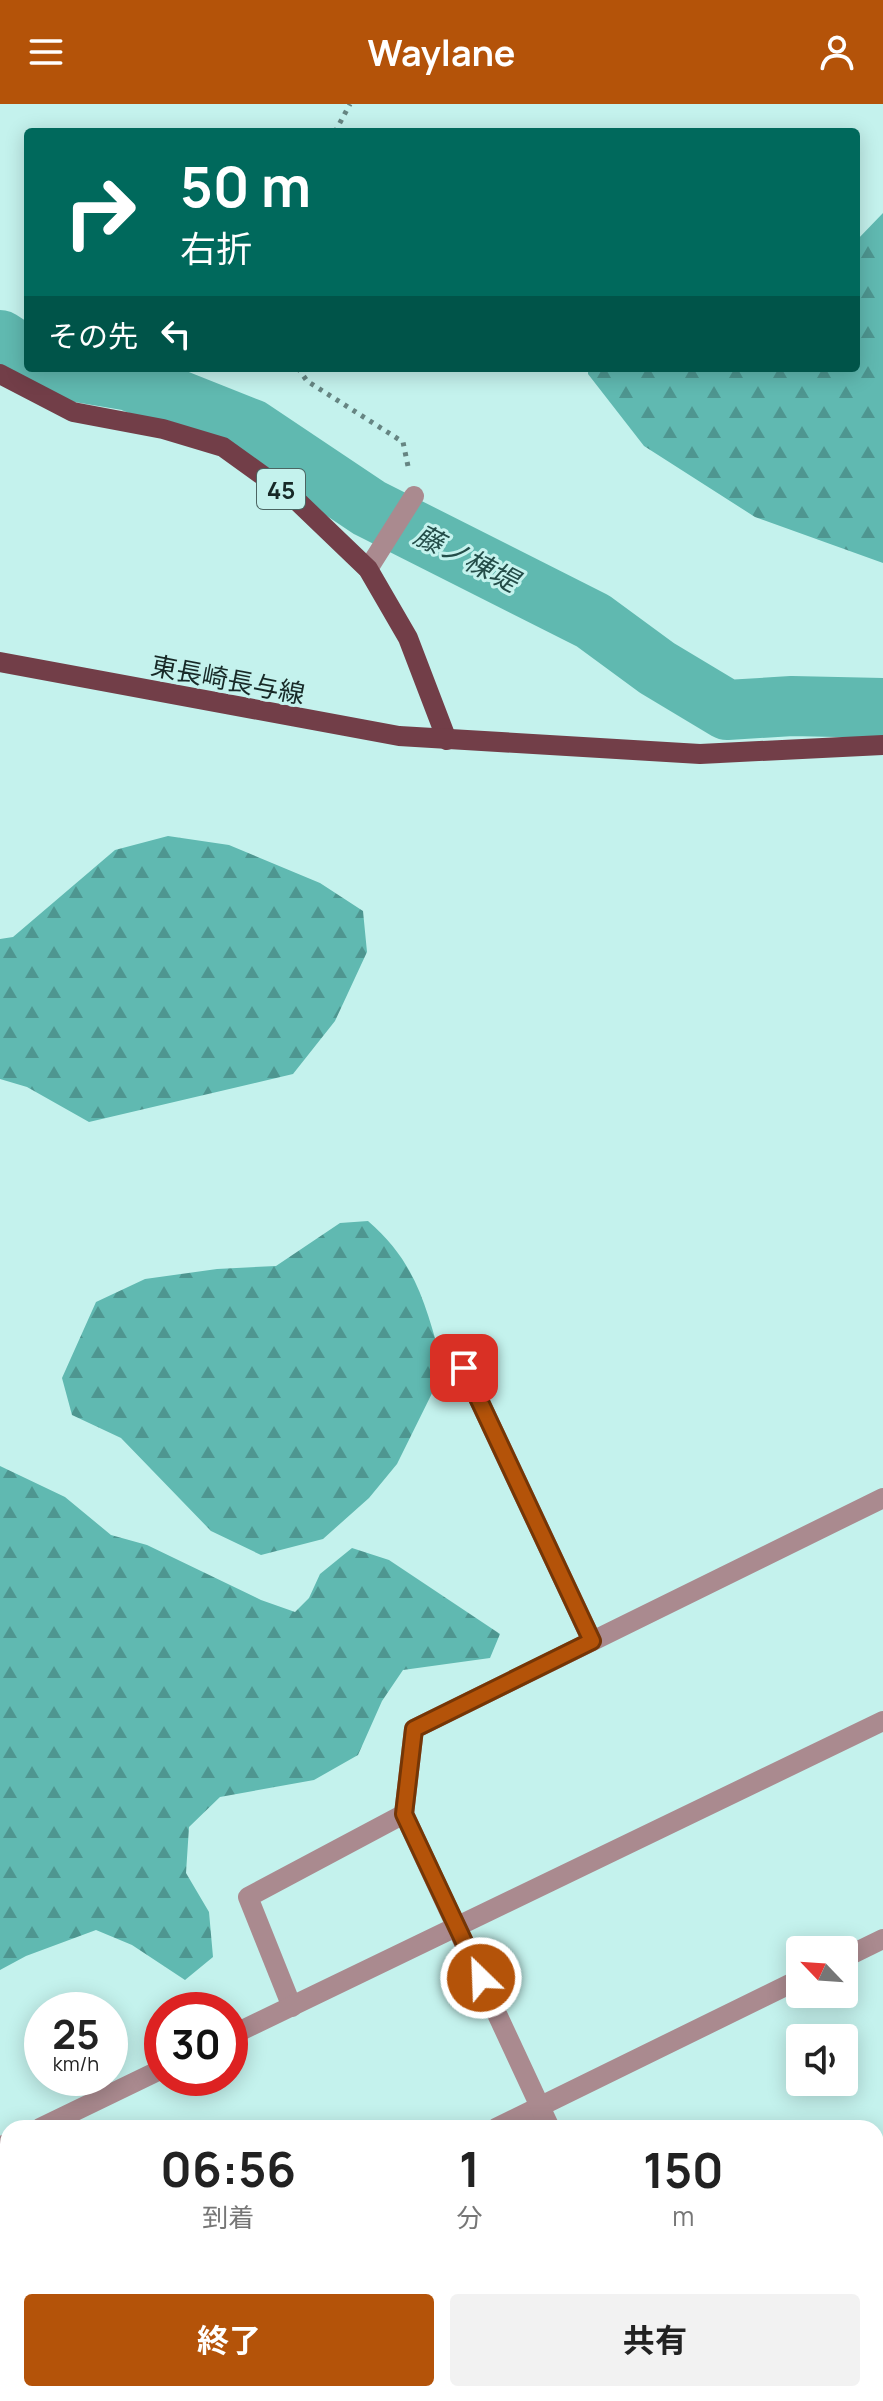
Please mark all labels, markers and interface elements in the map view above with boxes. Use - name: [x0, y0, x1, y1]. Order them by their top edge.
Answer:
- text: Waylane: [367, 28, 516, 77]
- icon: menu: [24, 30, 68, 74]
- icon: person: [815, 30, 859, 74]
- text: 50 m: [180, 147, 311, 224]
- icon: right: [48, 160, 152, 264]
- text: 右折: [180, 224, 252, 273]
- icon: left: [154, 312, 198, 356]
- text: その先: [48, 315, 138, 356]
- road number: 45: [257, 469, 305, 509]
- water label: 藤ノ棟堤: [408, 515, 528, 601]
- street label: 東長崎長与線: [148, 646, 308, 712]
- pin: [430, 1334, 498, 1402]
- icon: arrive: [442, 1346, 486, 1390]
- position arrow: [439, 1936, 523, 2020]
- north arrow: [786, 1936, 858, 2008]
- map controls: [786, 1936, 858, 2096]
- speed limit sign: 30: [144, 1992, 248, 2096]
- text: 25: [52, 2006, 100, 2061]
- button: sound: [786, 2024, 858, 2096]
- text: km/h: [53, 2050, 99, 2077]
- text: 06:56: [160, 2136, 296, 2201]
- text: 1: [459, 2136, 480, 2201]
- text: 150: [643, 2137, 724, 2202]
- text: m: [672, 2198, 694, 2234]
- text: 到着: [202, 2199, 254, 2235]
- text: 分: [457, 2199, 483, 2235]
- button: 終了: [24, 2294, 434, 2386]
- button: 共有: [450, 2294, 860, 2386]

